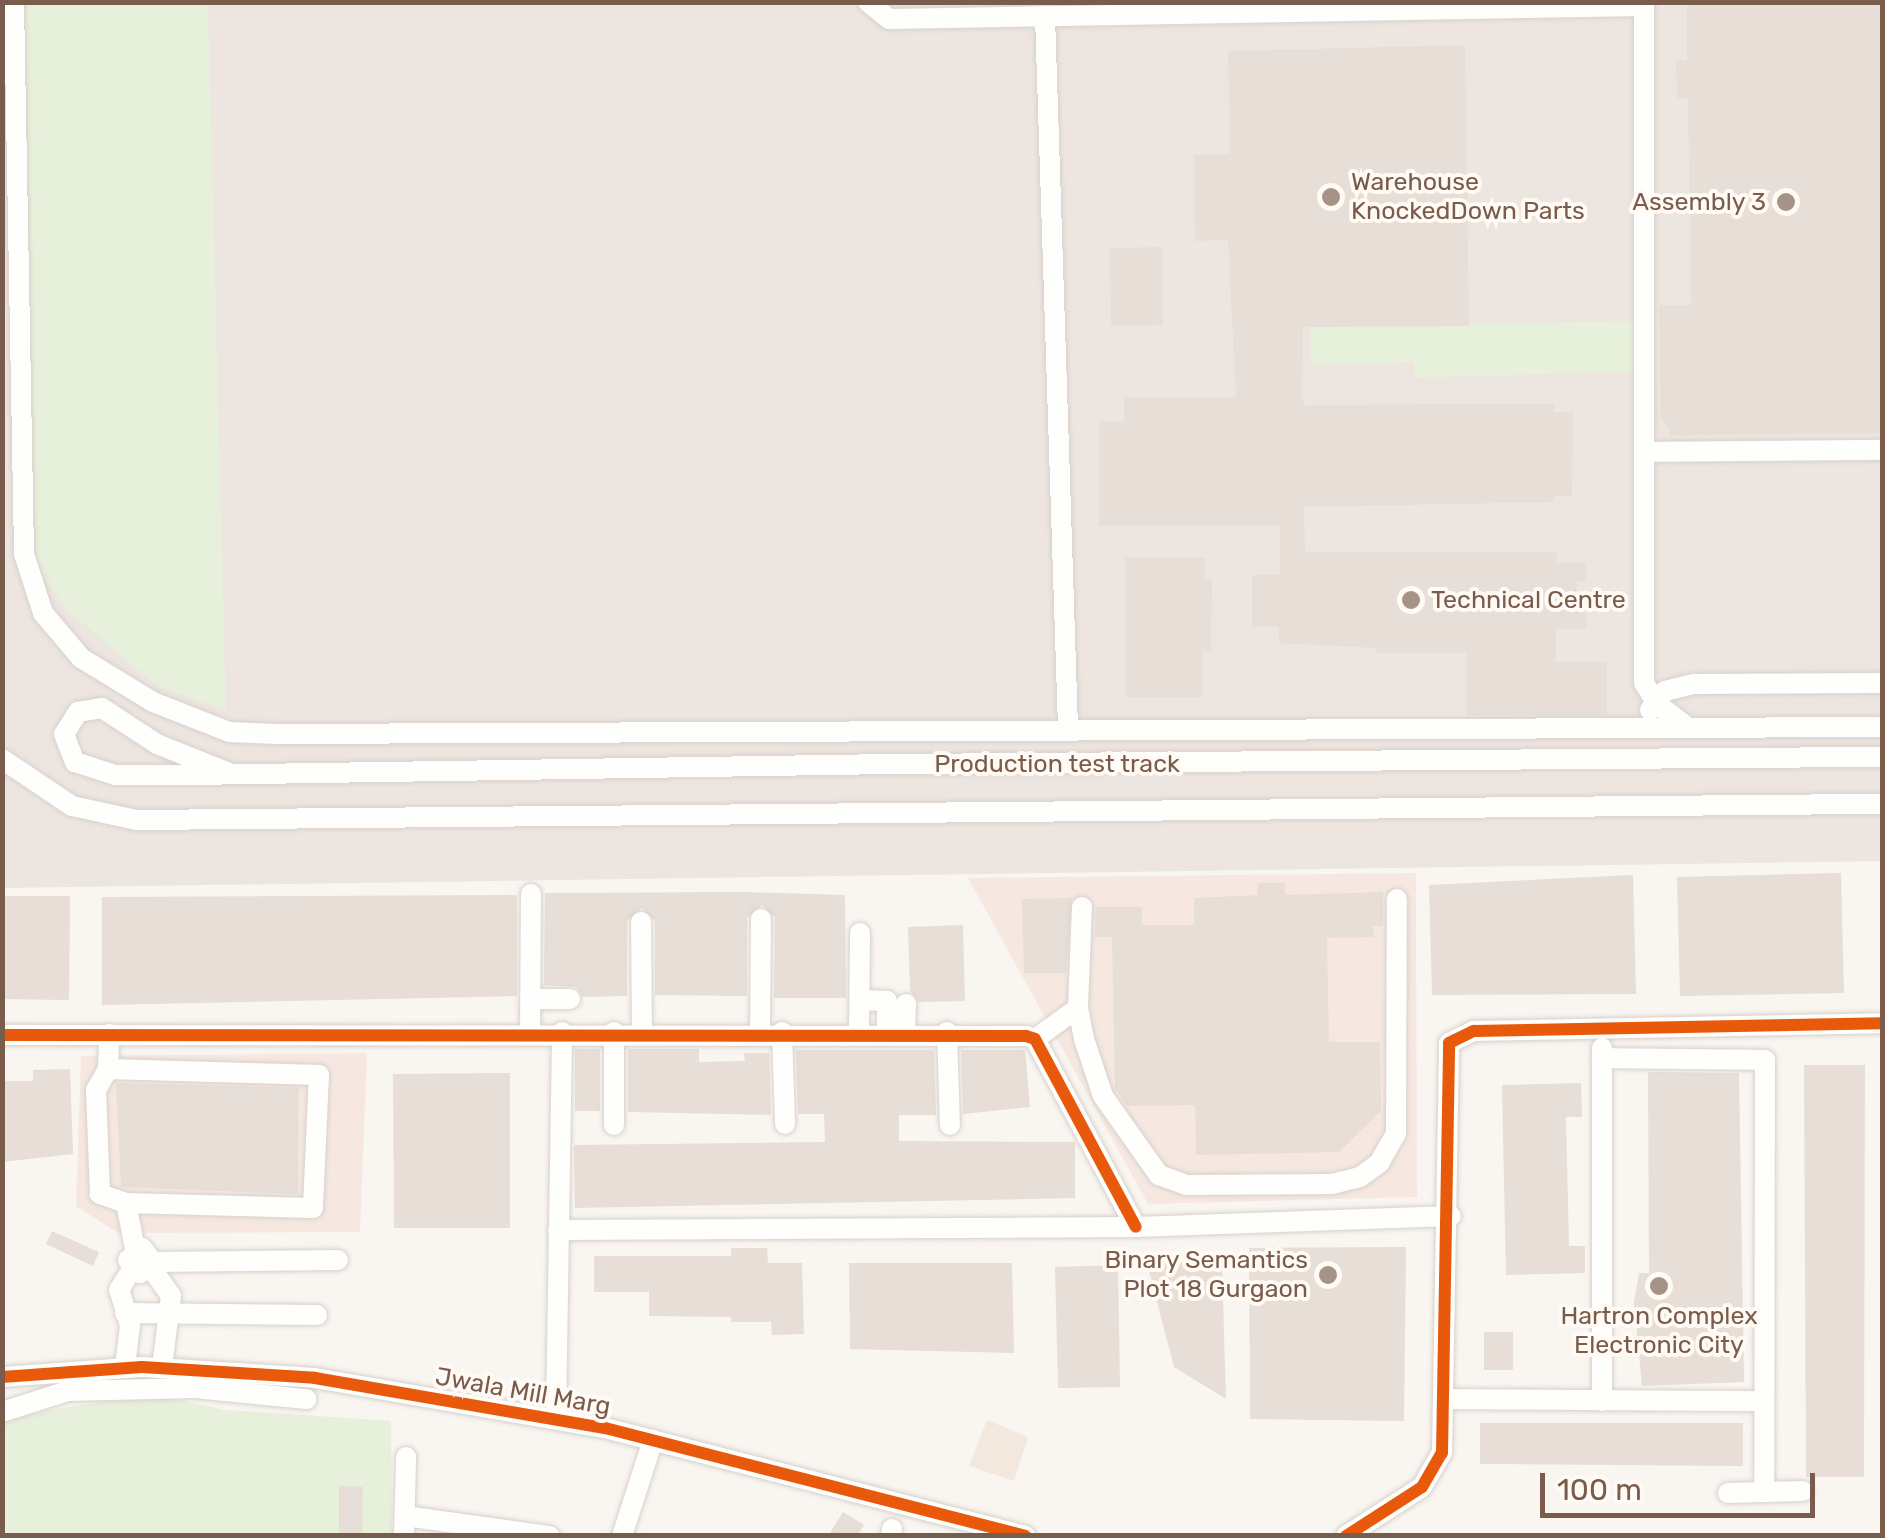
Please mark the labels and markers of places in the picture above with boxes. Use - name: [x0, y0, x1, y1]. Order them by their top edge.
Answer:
- place label: Warehouse KnockedDown Parts: [1351, 168, 1585, 227]
- marker: Warehouse KnockedDown Parts: [1320, 186, 1342, 208]
- place label: Assembly 3: [1632, 187, 1766, 217]
- marker: Assembly 3: [1775, 191, 1797, 213]
- place label: Technical Centre: [1431, 585, 1626, 615]
- marker: Technical Centre: [1400, 589, 1422, 611]
- place label: Binary Semantics Plot 18 Gurgaon: [1104, 1246, 1308, 1305]
- marker: Binary Semantics Plot 18 Gurgaon: [1317, 1264, 1339, 1286]
- marker: Hartron Complex Electronic City: [1648, 1275, 1670, 1297]
- place label: Hartron Complex Electronic City: [1560, 1302, 1758, 1361]

